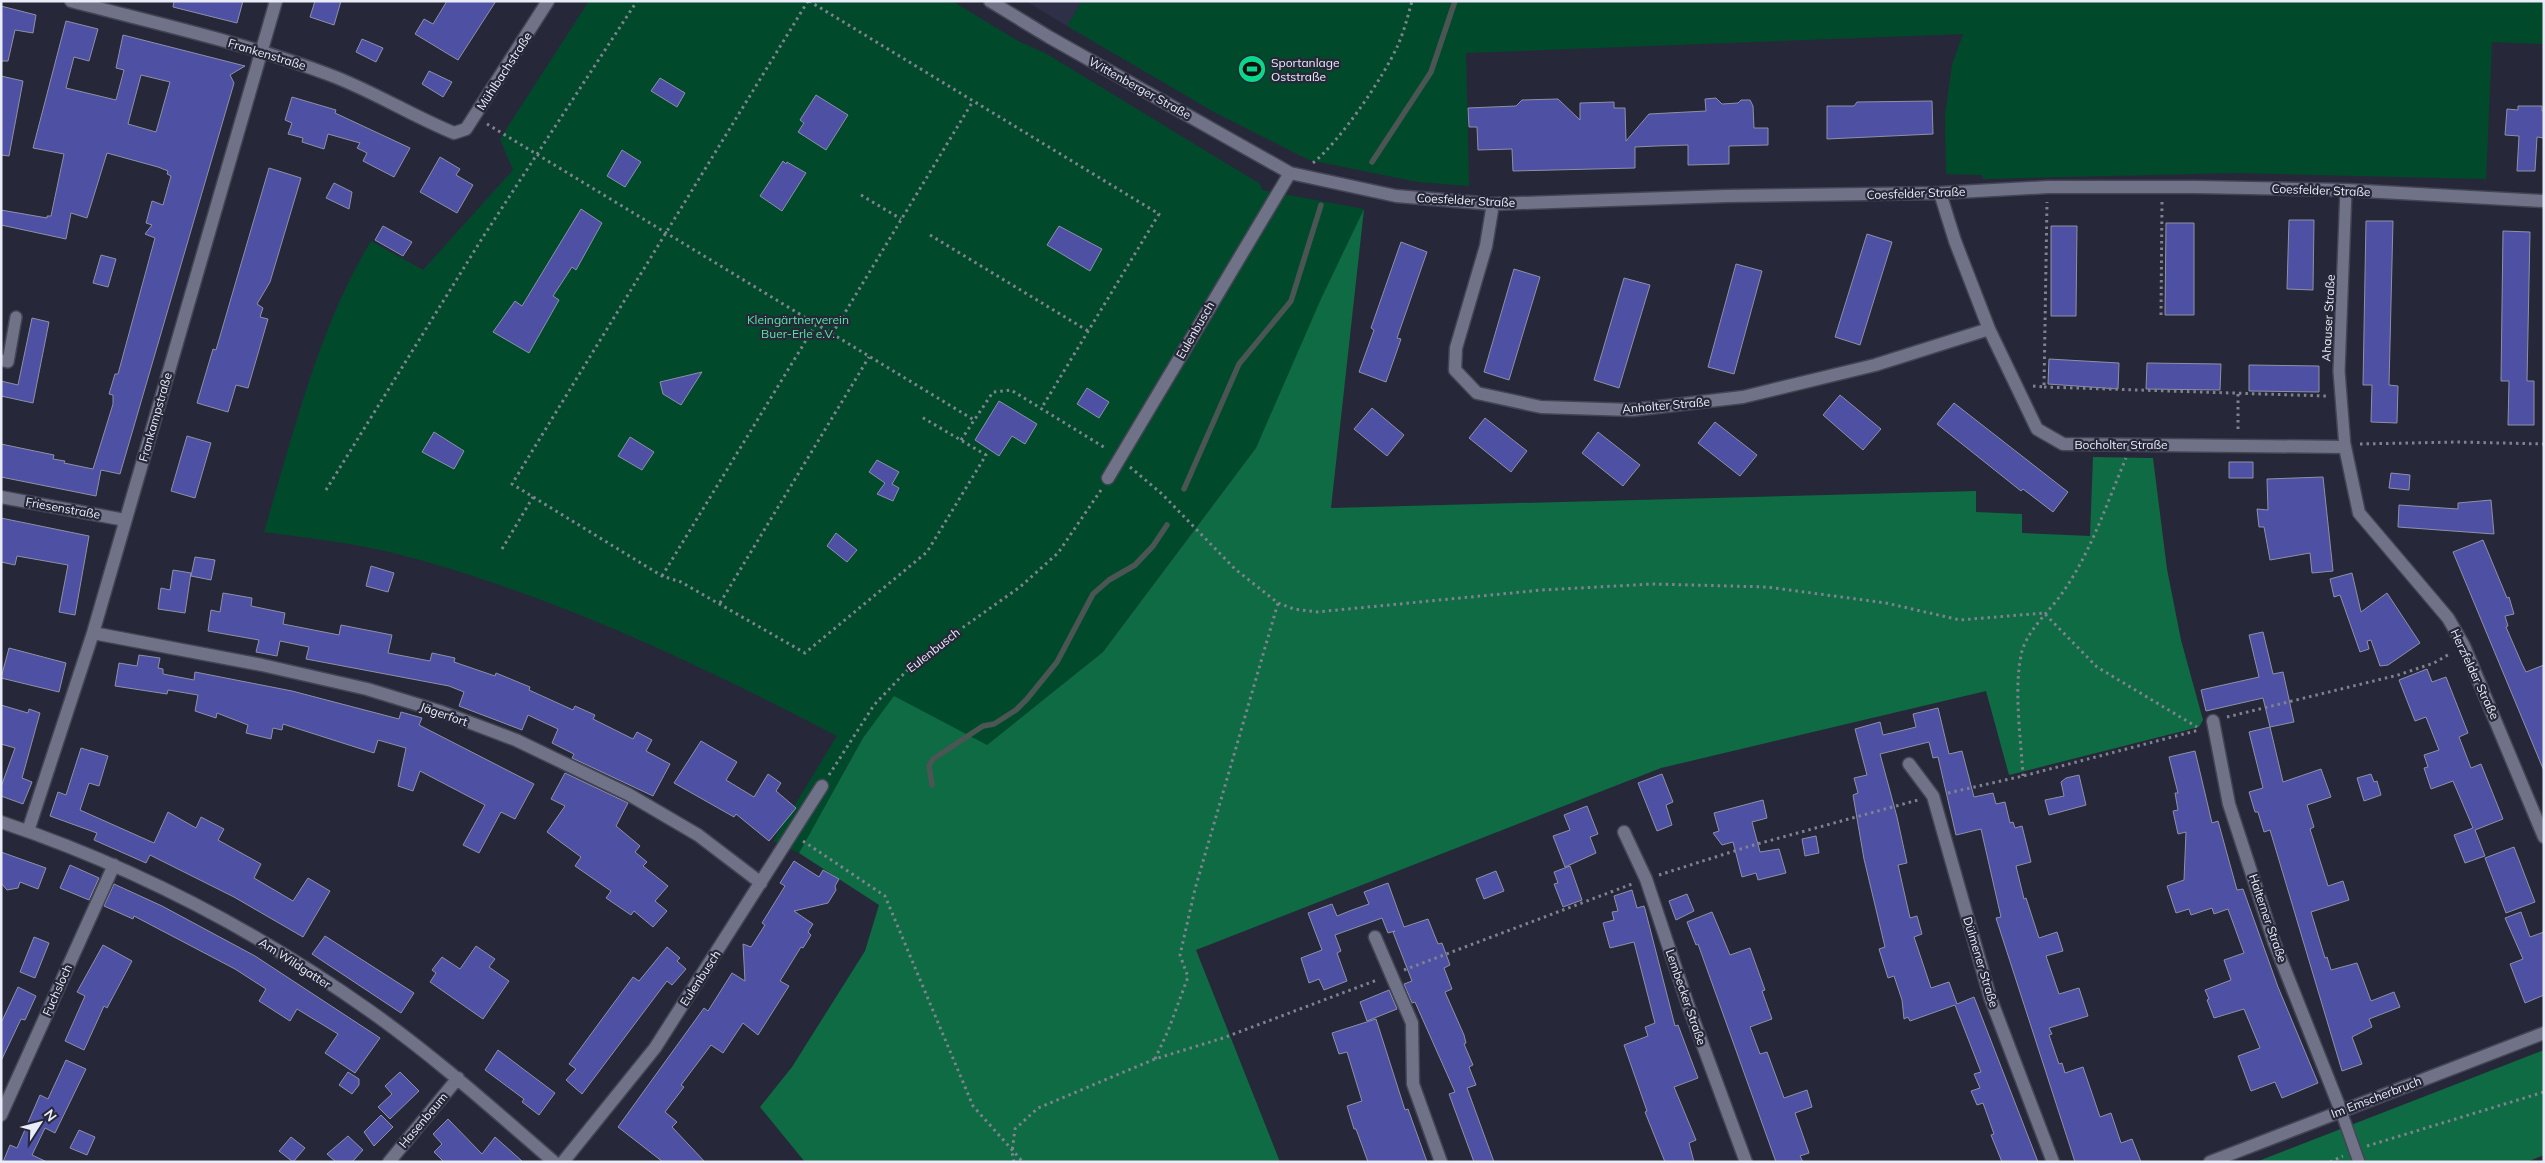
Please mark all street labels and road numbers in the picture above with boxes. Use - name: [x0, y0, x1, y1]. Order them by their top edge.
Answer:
- street label: Mühlbachstraße: [473, 29, 535, 113]
- street label: Frankenstraße: [226, 35, 308, 73]
- street label: Wittenberger Straße: [1086, 54, 1194, 122]
- street label: Coesfelder Straße: [2271, 181, 2371, 199]
- street label: Coesfelder Straße: [1866, 184, 1966, 202]
- street label: Coesfelder Straße: [1416, 190, 1516, 210]
- street label: Ahauser Straße: [2318, 274, 2338, 362]
- street label: Eulenbusch: [1173, 299, 1217, 361]
- street label: Frankampstraße: [135, 371, 175, 463]
- street label: Anholter Straße: [1621, 394, 1711, 416]
- street label: Bocholter Straße: [2074, 437, 2168, 452]
- street label: Friesenstraße: [24, 494, 102, 522]
- street label: Eulenbusch: [903, 625, 963, 675]
- street label: Herzfelder Straße: [2447, 626, 2503, 722]
- street label: Jägerfort: [418, 699, 470, 729]
- street label: Halterner Straße: [2246, 872, 2290, 964]
- street label: Dülmener Straße: [1960, 915, 2002, 1009]
- street label: Am Wildgatter: [256, 934, 334, 992]
- street label: Eulenbusch: [676, 947, 724, 1009]
- street label: Lembecker Straße: [1663, 947, 1709, 1047]
- street label: Fuchsloch: [39, 962, 75, 1018]
- street label: Im Emscherbruch: [2329, 1073, 2423, 1121]
- street label: Hasenbaum: [395, 1089, 451, 1151]

